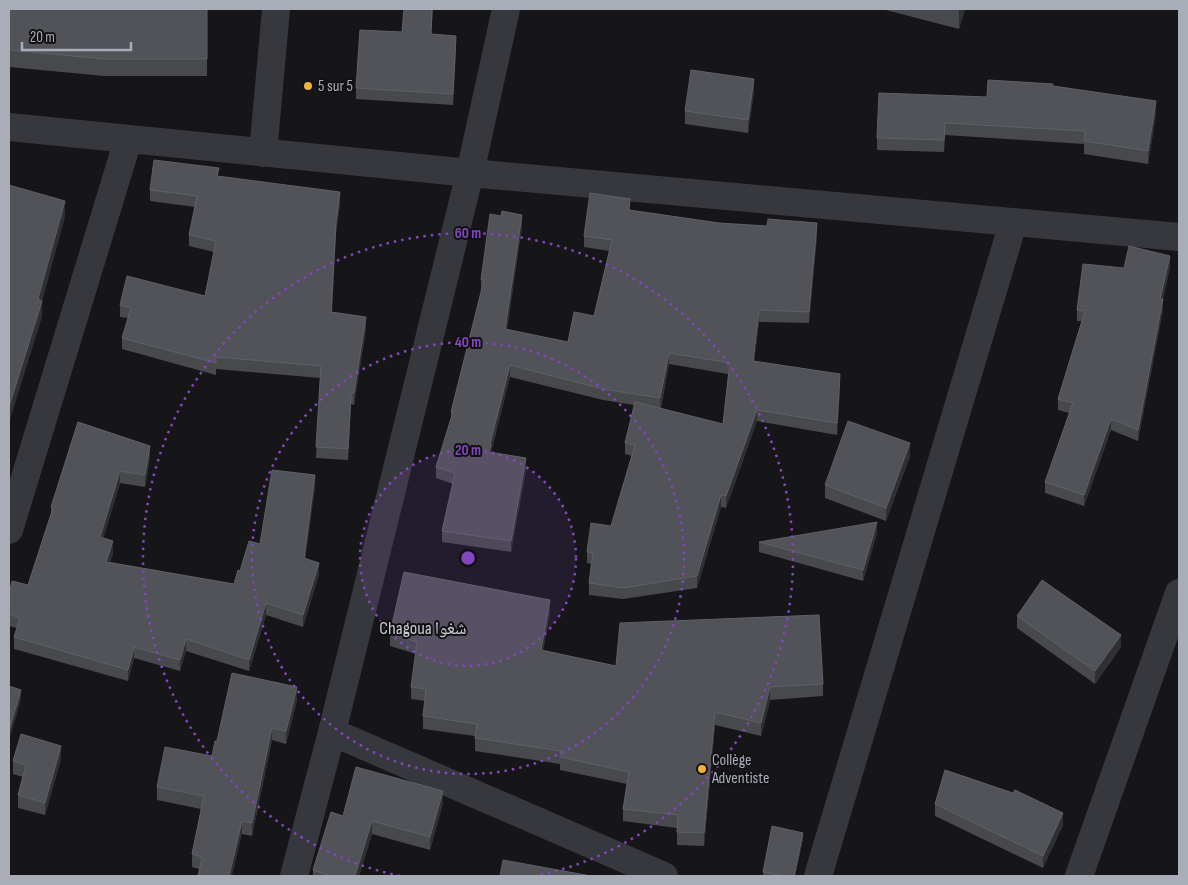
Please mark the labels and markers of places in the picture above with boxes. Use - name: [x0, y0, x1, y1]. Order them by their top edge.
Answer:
- place label: 5 sur 5: [318, 77, 353, 96]
- marker: 5 sur 5: [302, 80, 314, 92]
- centre of rings: [459, 549, 477, 567]
- place label: Collège Adventiste: [711, 751, 770, 788]
- marker: Collège Adventiste: [696, 763, 708, 775]

